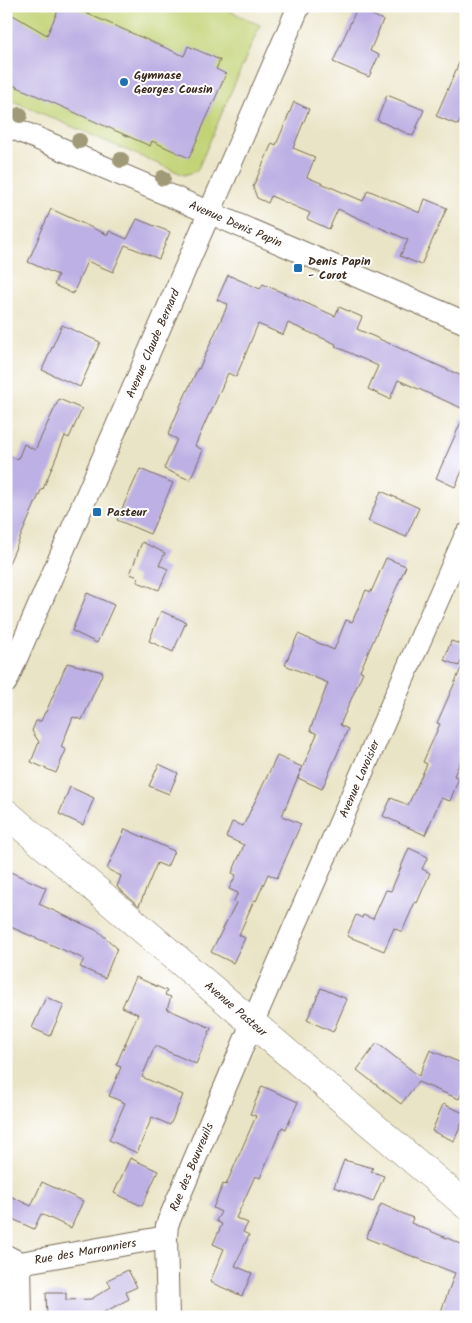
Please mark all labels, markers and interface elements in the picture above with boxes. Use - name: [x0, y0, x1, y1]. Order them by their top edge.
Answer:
- place label: Gymnase Georges Cousin: [134, 66, 213, 99]
- marker: Gymnase Georges Cousin: [118, 76, 130, 88]
- street label: Avenue Denis Papin: [186, 196, 285, 253]
- place label: Denis Papin - Corot: [308, 252, 371, 285]
- marker: Denis Papin - Corot: [292, 262, 304, 274]
- street label: Avenue Claude Bernard: [121, 285, 186, 401]
- place label: Pasteur: [107, 503, 147, 522]
- marker: Pasteur: [91, 506, 103, 518]
- street label: Avenue Lavoisier: [334, 736, 386, 821]
- street label: Avenue Pasteur: [200, 977, 272, 1042]
- street label: Rue des Bouvreuils: [165, 1120, 219, 1214]
- street label: Rue des Marronniers: [33, 1233, 138, 1270]

